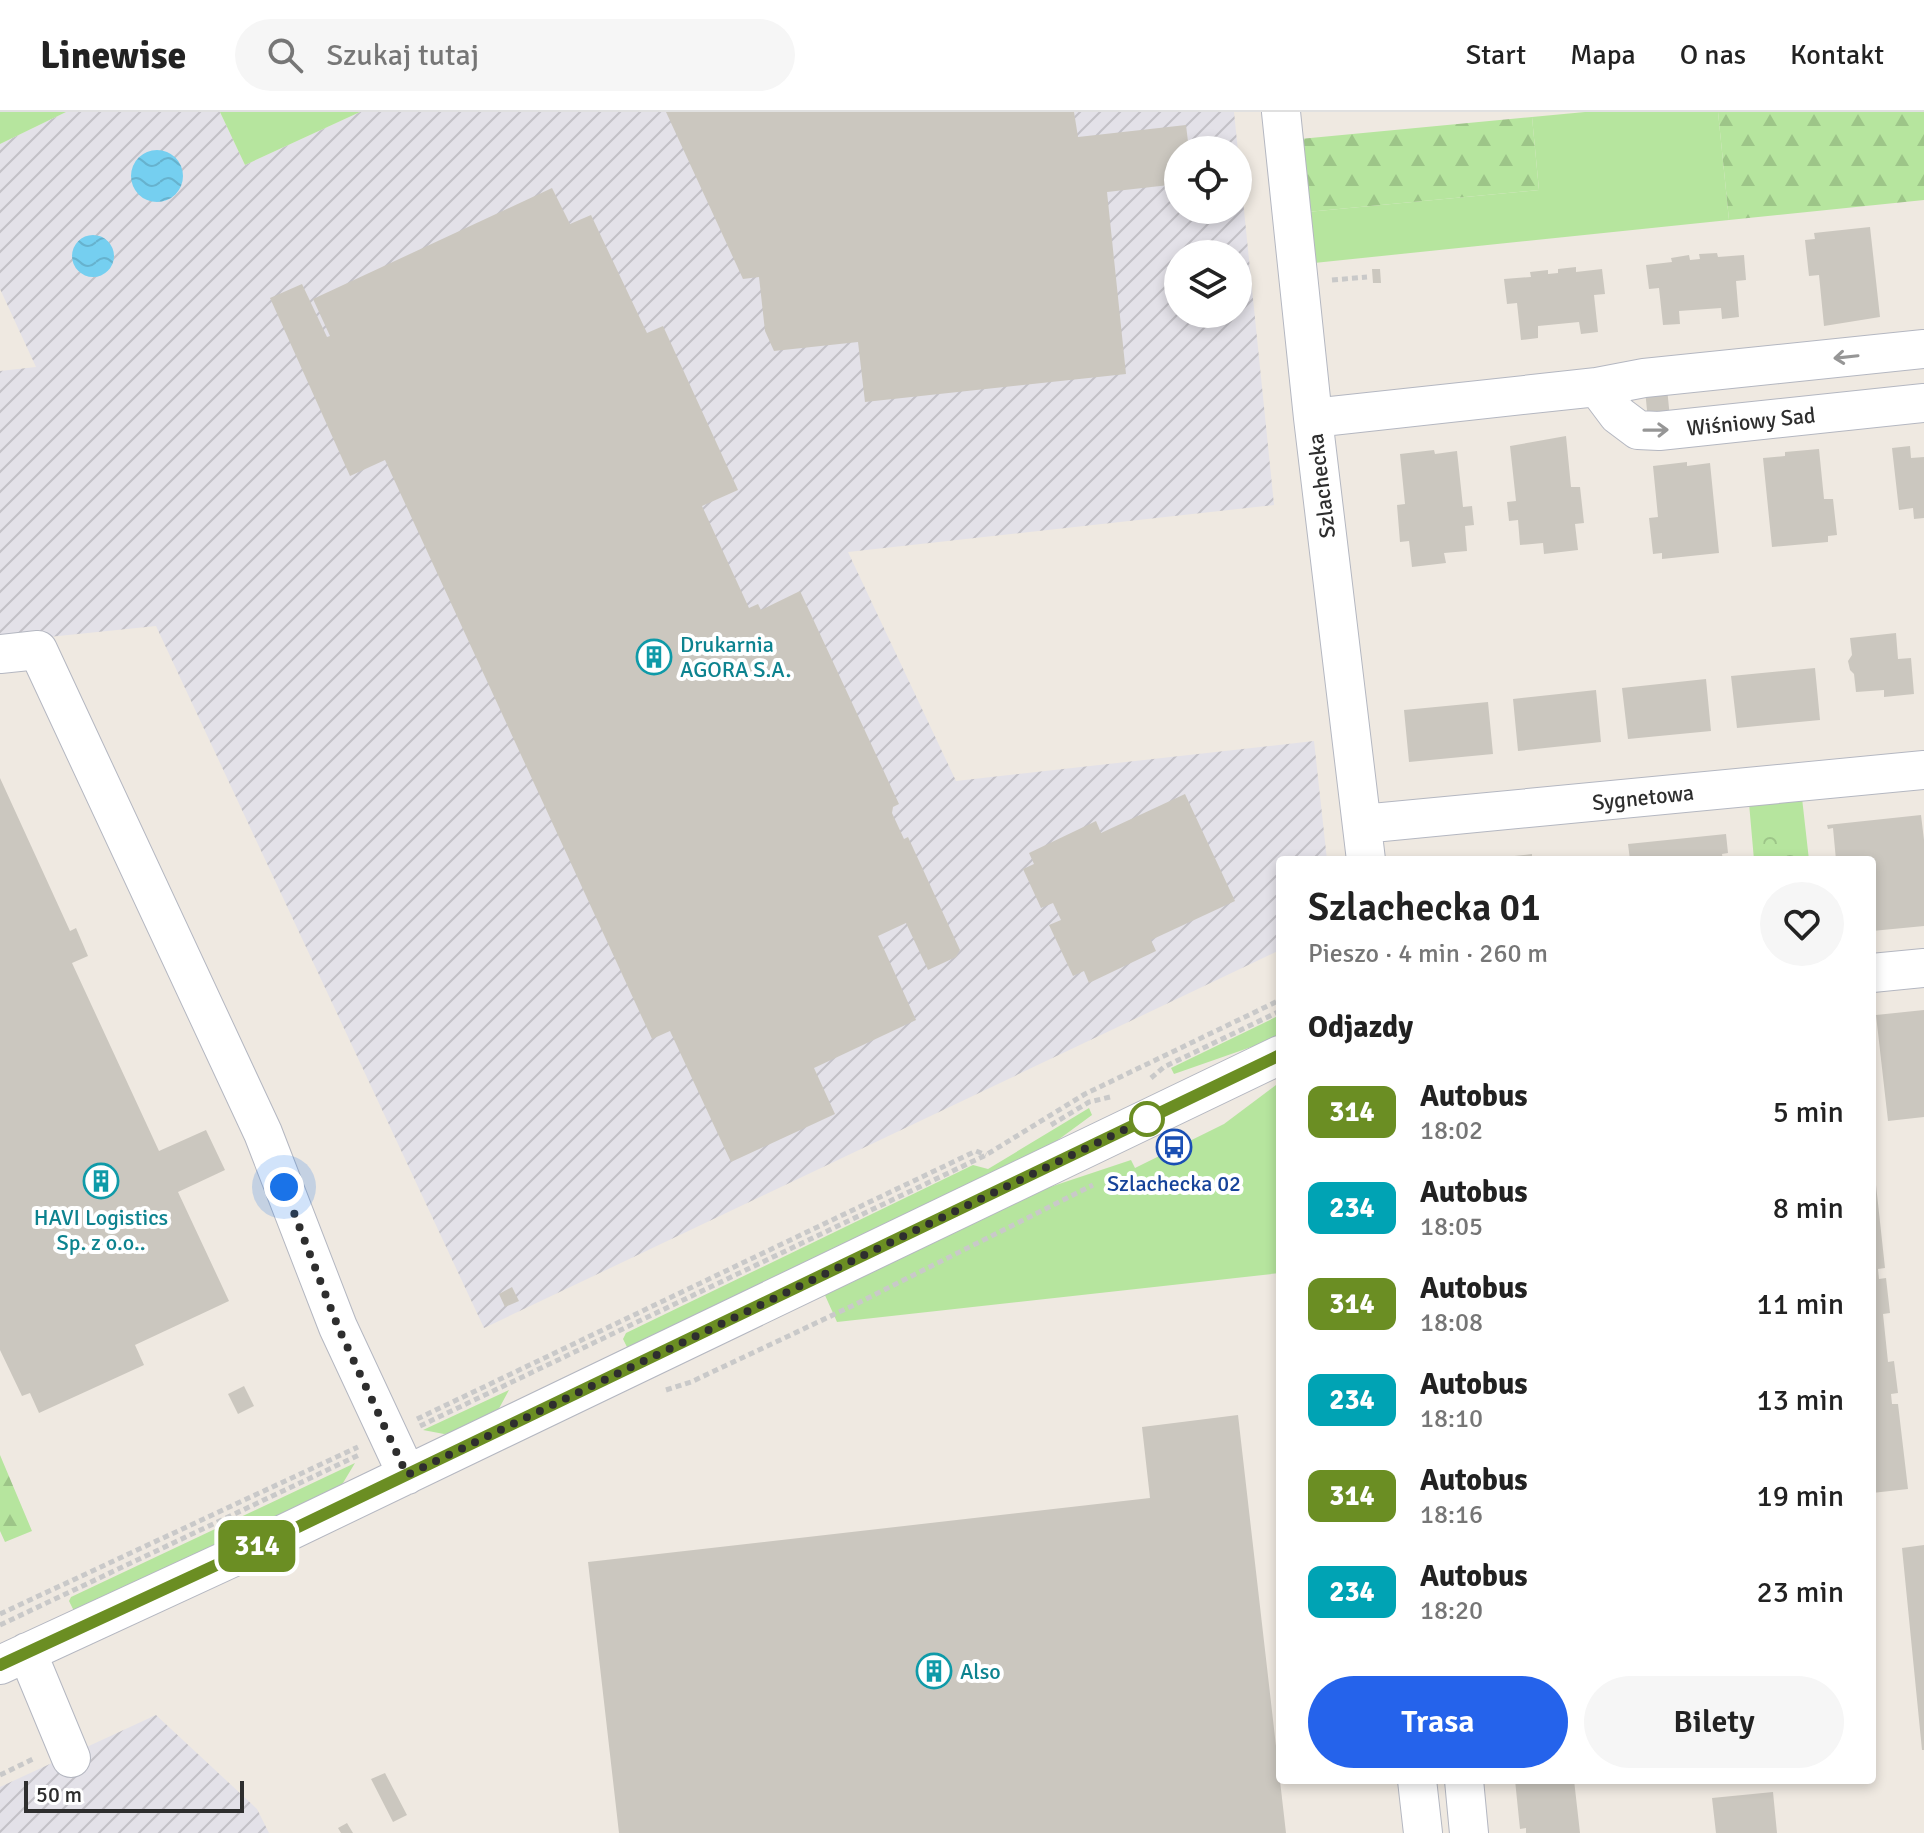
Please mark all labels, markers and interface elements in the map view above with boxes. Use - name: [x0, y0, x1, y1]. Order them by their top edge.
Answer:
- search box: [235, 19, 795, 91]
- text: Linewise: [40, 32, 187, 79]
- icon: search: [263, 33, 307, 77]
- text: Szukaj tutaj: [327, 37, 479, 74]
- text: Start: [1466, 38, 1526, 72]
- text: Mapa: [1570, 38, 1636, 72]
- text: O nas: [1680, 38, 1746, 72]
- text: Kontakt: [1790, 38, 1884, 72]
- map controls: [1164, 136, 1252, 328]
- button: locate: [1164, 136, 1252, 224]
- button: layers: [1164, 240, 1252, 328]
- one-way arrow: [1834, 349, 1860, 364]
- street label: Wiśniowy Sad: [1685, 401, 1817, 442]
- one-way arrow: [1642, 422, 1669, 437]
- street label: Szlachecka: [1302, 432, 1341, 540]
- place label: Drukarnia AGORA S.A.: [680, 631, 791, 683]
- building icon: Drukarnia AGORA S.A.: [635, 638, 673, 676]
- street label: Sygnetowa: [1591, 779, 1695, 816]
- button: heart: [1760, 882, 1844, 966]
- text: Szlachecka 01: [1308, 884, 1541, 931]
- text: Pieszo · 4 min · 260 m: [1308, 938, 1548, 970]
- text: Odjazdy: [1308, 1009, 1413, 1046]
- text: Autobus: [1420, 1078, 1528, 1115]
- text: 5 min: [1773, 1094, 1844, 1131]
- text: 314: [1329, 1095, 1375, 1129]
- unlabelled marker: [1130, 1102, 1164, 1136]
- text: 18:02: [1420, 1115, 1483, 1147]
- bus stop icon: Szlachecka 02: [1155, 1128, 1193, 1166]
- building icon: HAVI Logistics Sp. z o.o..: [82, 1162, 120, 1200]
- your location: [264, 1167, 304, 1207]
- place label: Szlachecka 02: [1107, 1170, 1241, 1197]
- text: Autobus: [1420, 1174, 1528, 1211]
- text: 8 min: [1773, 1190, 1844, 1227]
- text: 234: [1329, 1191, 1375, 1225]
- place label: HAVI Logistics Sp. z o.o..: [34, 1204, 168, 1256]
- text: 18:05: [1420, 1211, 1483, 1243]
- text: Autobus: [1420, 1270, 1528, 1307]
- text: 11 min: [1757, 1286, 1844, 1323]
- text: 314: [1329, 1287, 1375, 1321]
- text: 18:08: [1420, 1307, 1483, 1339]
- text: Autobus: [1420, 1366, 1528, 1403]
- text: 13 min: [1757, 1382, 1844, 1419]
- text: 234: [1329, 1383, 1375, 1417]
- text: 18:10: [1420, 1403, 1483, 1435]
- text: Autobus: [1420, 1462, 1528, 1499]
- text: 19 min: [1757, 1478, 1844, 1515]
- text: 314: [1329, 1479, 1375, 1513]
- text: 18:16: [1420, 1499, 1483, 1531]
- line badge: 314: [211, 1520, 303, 1572]
- text: 314: [234, 1529, 280, 1563]
- text: Autobus: [1420, 1558, 1528, 1595]
- text: 23 min: [1757, 1574, 1844, 1611]
- text: 234: [1329, 1575, 1375, 1609]
- text: 18:20: [1420, 1595, 1483, 1627]
- building icon: Also: [915, 1652, 953, 1690]
- place label: Also: [960, 1658, 1001, 1685]
- button: Trasa: [1308, 1676, 1568, 1768]
- button: Bilety: [1584, 1676, 1844, 1768]
- scale bar: [24, 1777, 244, 1813]
- text: 50 m: [36, 1781, 82, 1808]

